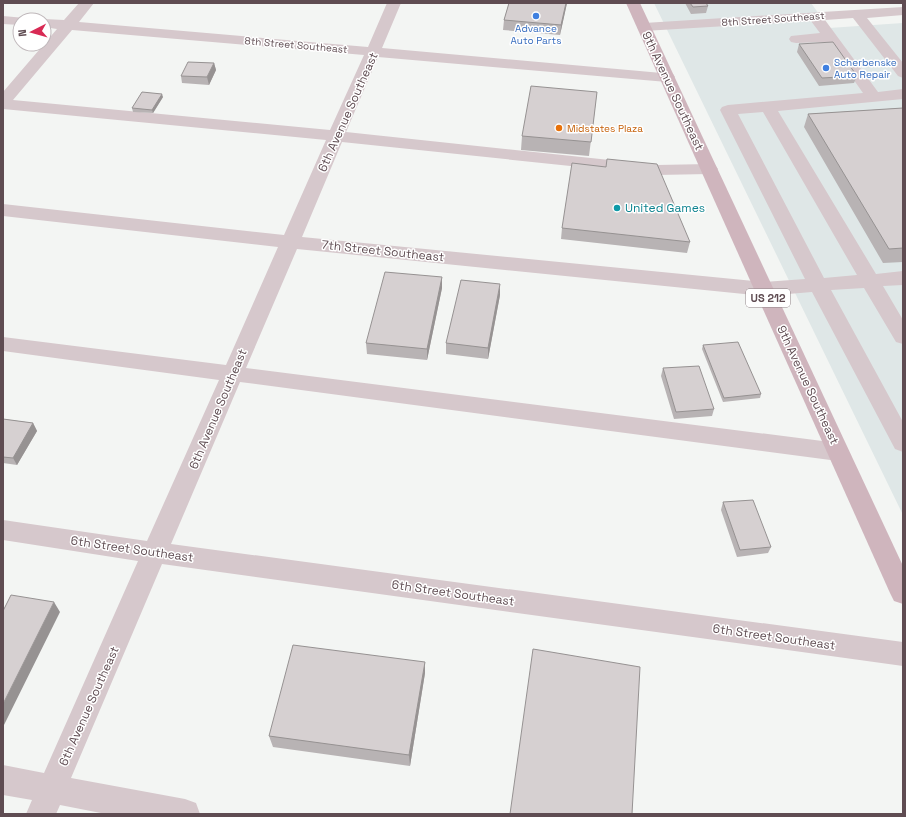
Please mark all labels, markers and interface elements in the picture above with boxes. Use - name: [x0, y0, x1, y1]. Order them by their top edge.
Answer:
- street label: 8th Street Southeast: [721, 9, 825, 29]
- marker: Advance Auto Parts: [531, 11, 541, 21]
- north arrow: [12, 12, 52, 52]
- place label: Advance Auto Parts: [511, 22, 561, 47]
- text: N: [15, 29, 29, 37]
- street label: 9th Avenue Southeast: [638, 29, 708, 153]
- street label: 8th Street Southeast: [244, 34, 348, 56]
- street label: 6th Avenue Southeast: [314, 50, 382, 174]
- place label: Scherbenske Auto Repair: [834, 56, 897, 81]
- marker: Scherbenske Auto Repair: [821, 63, 831, 73]
- place label: Midstates Plaza: [567, 122, 643, 135]
- marker: Midstates Plaza: [554, 123, 564, 133]
- place label: United Games: [625, 200, 705, 216]
- marker: United Games: [612, 203, 622, 213]
- street label: 7th Street Southeast: [321, 237, 445, 265]
- road number: US 212: [746, 289, 790, 307]
- street label: 9th Avenue Southeast: [773, 323, 843, 447]
- street label: 6th Avenue Southeast: [185, 346, 251, 472]
- street label: 6th Street Southeast: [70, 532, 194, 566]
- street label: 6th Street Southeast: [391, 576, 515, 610]
- street label: 6th Street Southeast: [712, 620, 836, 654]
- street label: 6th Avenue Southeast: [55, 644, 123, 768]

